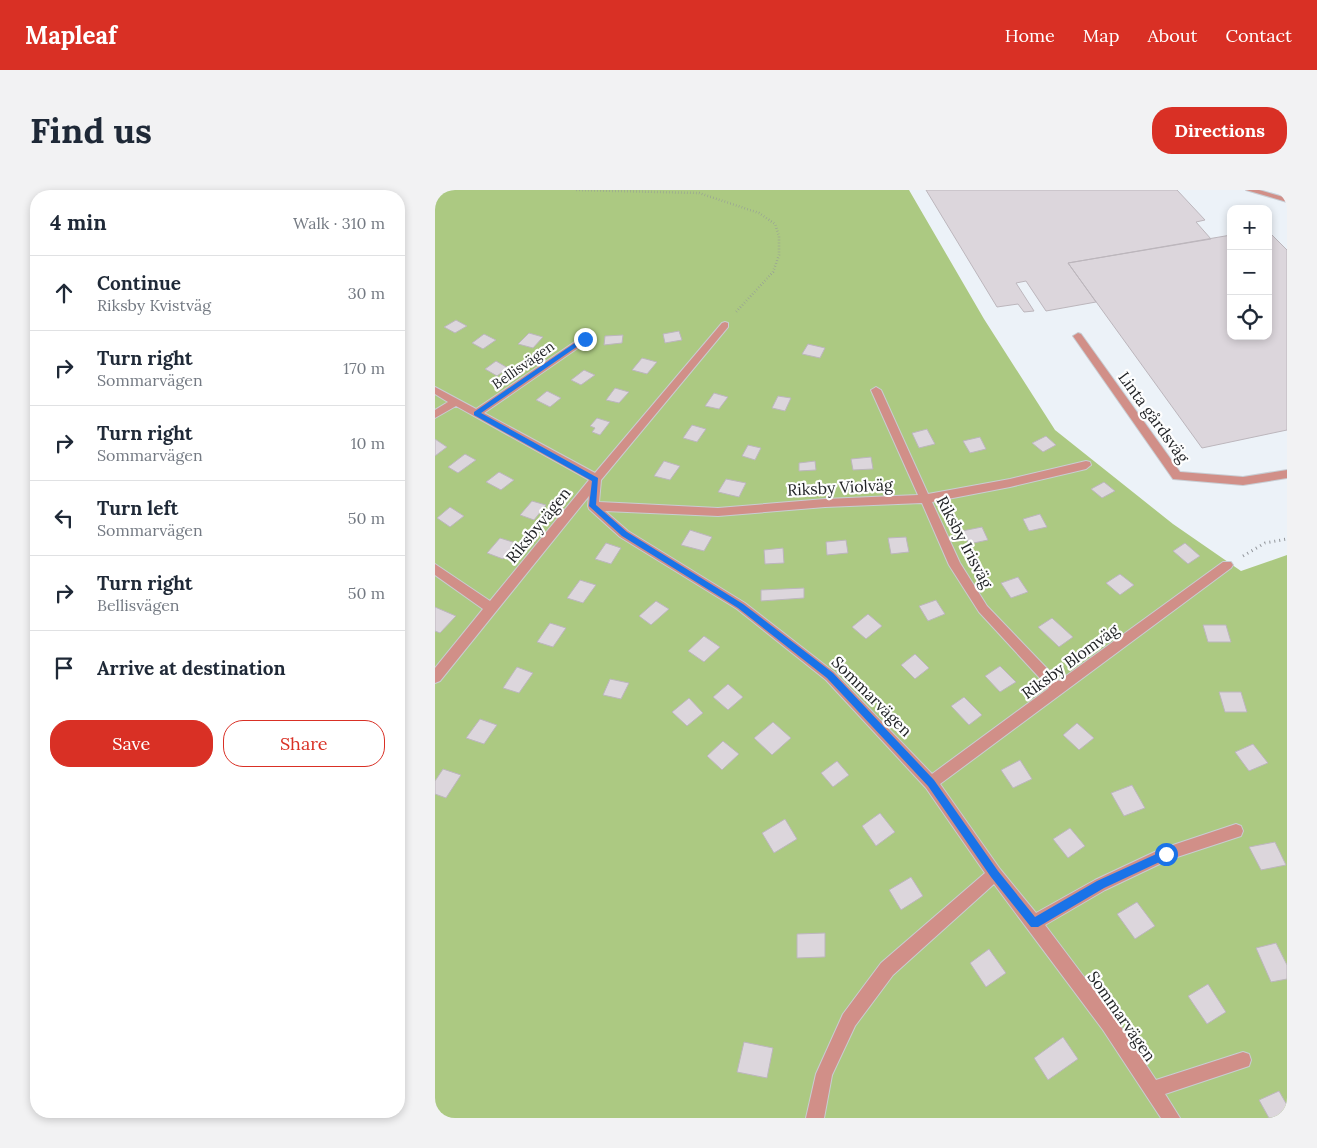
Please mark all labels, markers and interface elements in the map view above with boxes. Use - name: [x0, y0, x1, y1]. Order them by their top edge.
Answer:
- text: Mapleaf: [25, 20, 117, 51]
- text: Home: [1005, 24, 1055, 47]
- text: Map: [1083, 24, 1119, 47]
- text: About: [1147, 24, 1197, 47]
- text: Contact: [1225, 24, 1292, 47]
- button: Directions: [1152, 107, 1287, 154]
- text: Find us: [30, 108, 152, 153]
- map controls: [1227, 205, 1272, 340]
- button: +: [1227, 205, 1272, 250]
- text: 4 min: [50, 209, 107, 236]
- text: Walk · 310 m: [293, 213, 385, 233]
- button: −: [1227, 250, 1272, 295]
- text: Continue: [97, 271, 181, 295]
- icon: ahead: [50, 279, 78, 307]
- text: 30 m: [348, 283, 385, 303]
- text: Riksby Kvistväg: [97, 295, 211, 315]
- button: locate: [1227, 295, 1272, 340]
- route end: [574, 328, 597, 351]
- street label: Bellisvägen: [488, 337, 558, 393]
- text: Turn right: [97, 346, 193, 370]
- icon: right: [50, 354, 78, 382]
- text: 170 m: [343, 358, 385, 378]
- street label: Linta gårdsväg: [1114, 367, 1194, 467]
- text: Sommarvägen: [97, 370, 203, 390]
- text: Turn right: [97, 421, 193, 445]
- icon: right: [50, 429, 78, 457]
- text: 10 m: [351, 433, 385, 453]
- text: Sommarvägen: [97, 445, 203, 465]
- street label: Riksby Violväg: [787, 474, 894, 500]
- street label: Riksbyvägen: [501, 483, 575, 567]
- street label: Riksby Irisväg: [932, 493, 998, 593]
- text: Turn left: [97, 496, 178, 520]
- icon: left: [50, 504, 78, 532]
- text: 50 m: [348, 508, 385, 528]
- text: Sommarvägen: [97, 520, 203, 540]
- text: Turn right: [97, 571, 193, 595]
- icon: right: [50, 579, 78, 607]
- text: 50 m: [348, 583, 385, 603]
- text: Bellisvägen: [97, 595, 180, 615]
- street label: Riksby Blomväg: [1018, 618, 1123, 703]
- street label: Sommarvägen: [828, 652, 917, 741]
- icon: arrive: [50, 654, 78, 682]
- text: Arrive at destination: [97, 656, 286, 680]
- button: Save: [50, 720, 213, 767]
- button: Share: [223, 720, 385, 767]
- route start: [1155, 843, 1178, 866]
- street label: Sommarvägen: [1084, 967, 1161, 1065]

